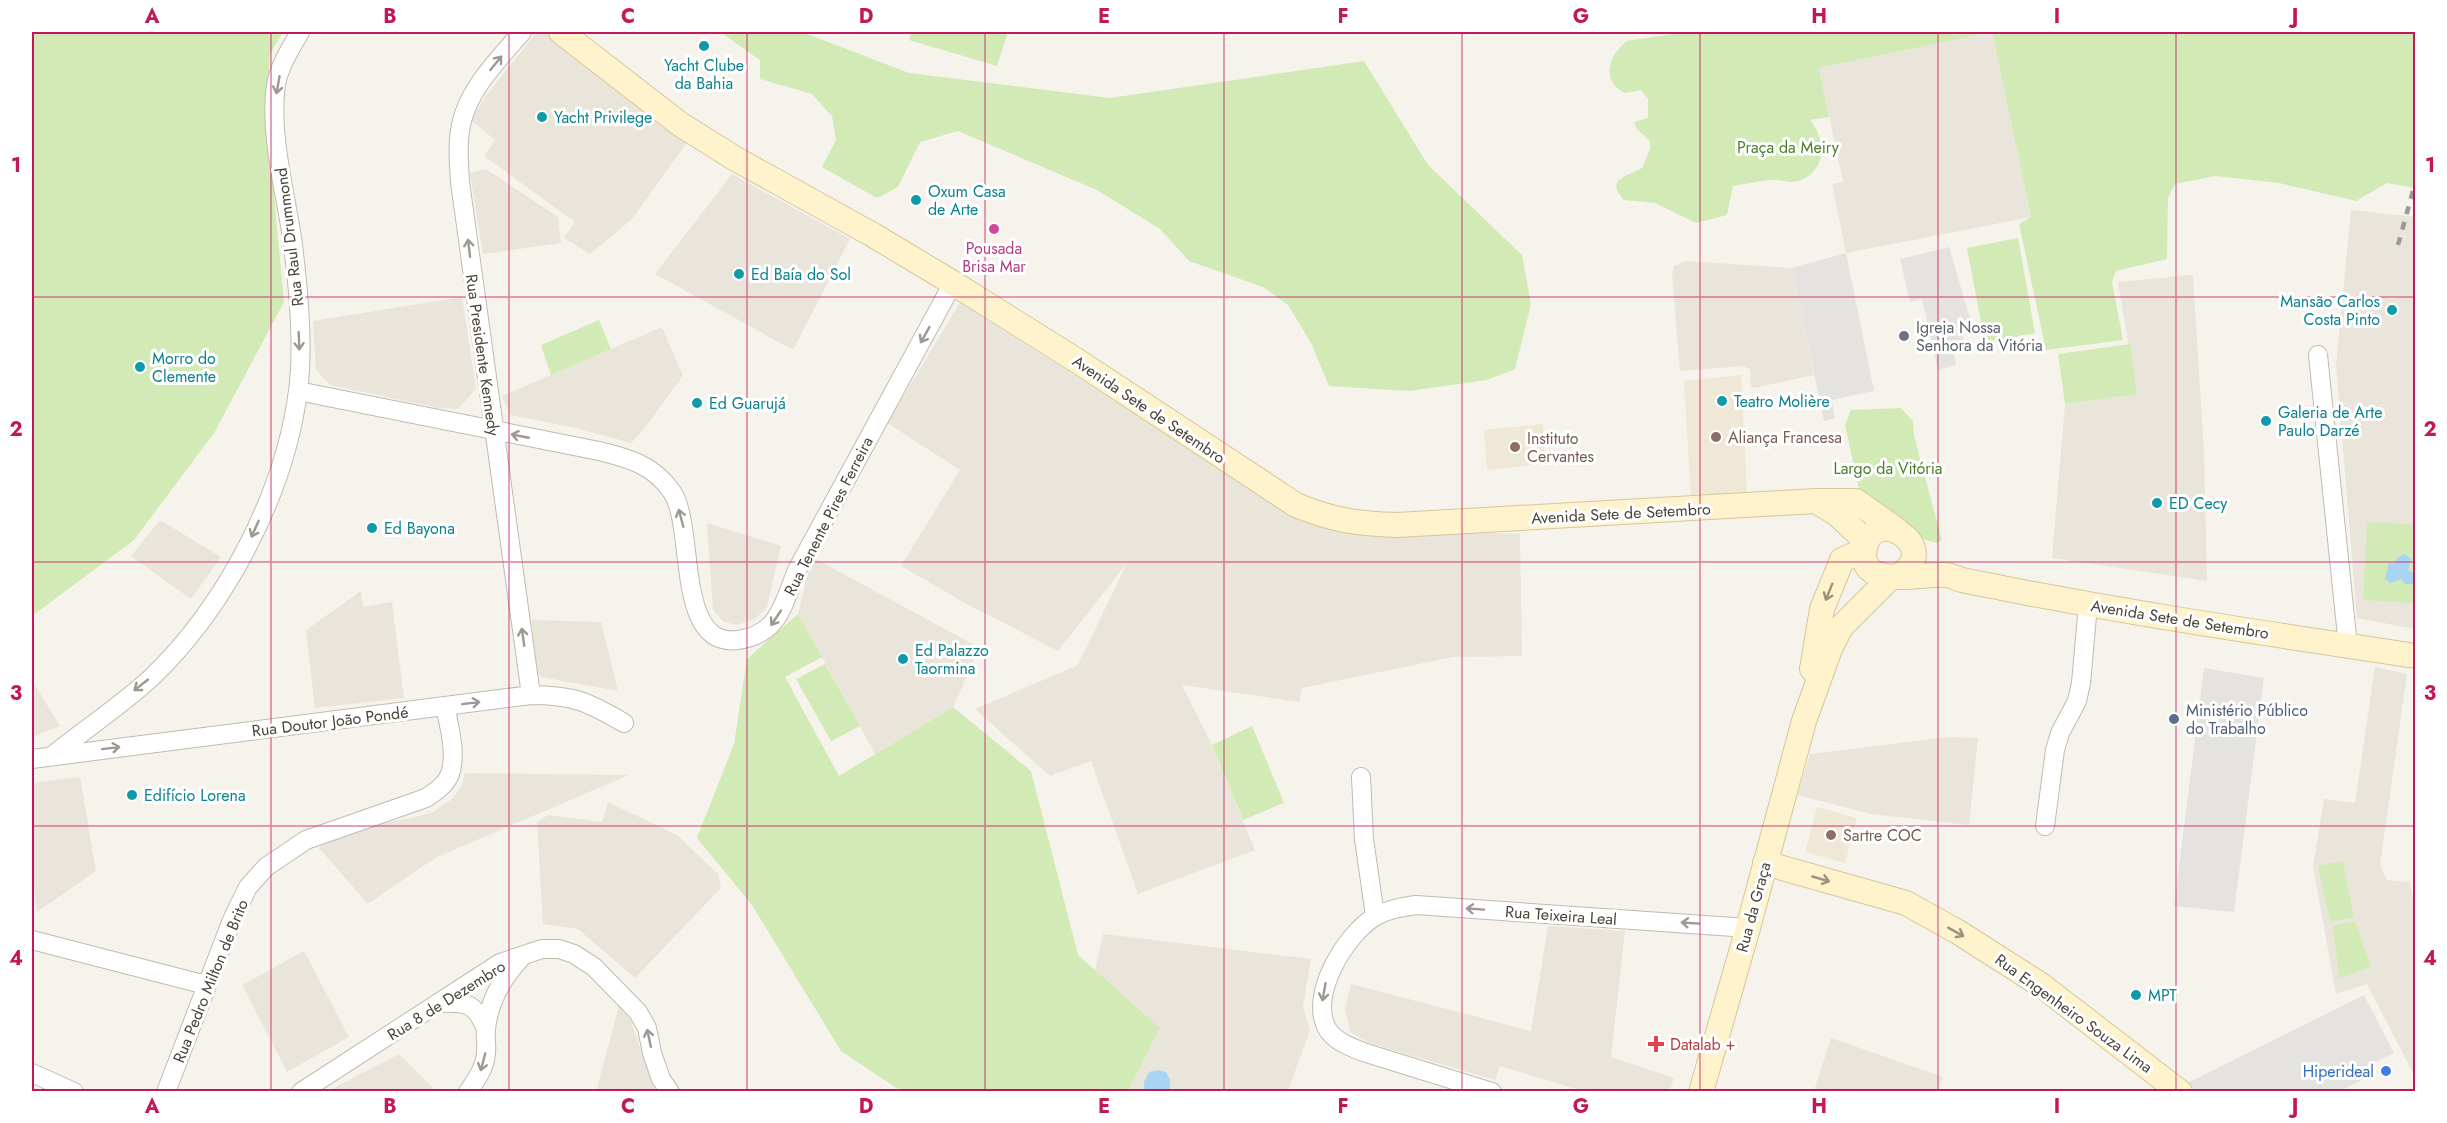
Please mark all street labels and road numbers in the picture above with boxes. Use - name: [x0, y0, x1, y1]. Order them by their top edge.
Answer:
- street label: Rua Raul Drummond: [270, 166, 309, 308]
- street label: Rua Presidente Kennedy: [460, 273, 505, 438]
- street label: Avenida Sete de Setembro: [1068, 350, 1230, 469]
- street label: Rua Tenente Pires Ferreira: [778, 433, 879, 600]
- street label: Avenida Sete de Setembro: [1531, 497, 1712, 530]
- street label: Avenida Sete de Setembro: [2089, 594, 2271, 645]
- street label: Rua Doutor João Pondé: [251, 700, 410, 743]
- street label: Rua da Graça: [1730, 860, 1777, 955]
- street label: Rua Pedro Milton de Brito: [167, 896, 254, 1066]
- street label: Rua Teixeira Leal: [1504, 900, 1618, 931]
- street label: Rua Engenheiro Souza Lima: [1990, 948, 2157, 1078]
- street label: Rua 8 de Dezembro: [383, 955, 510, 1046]

